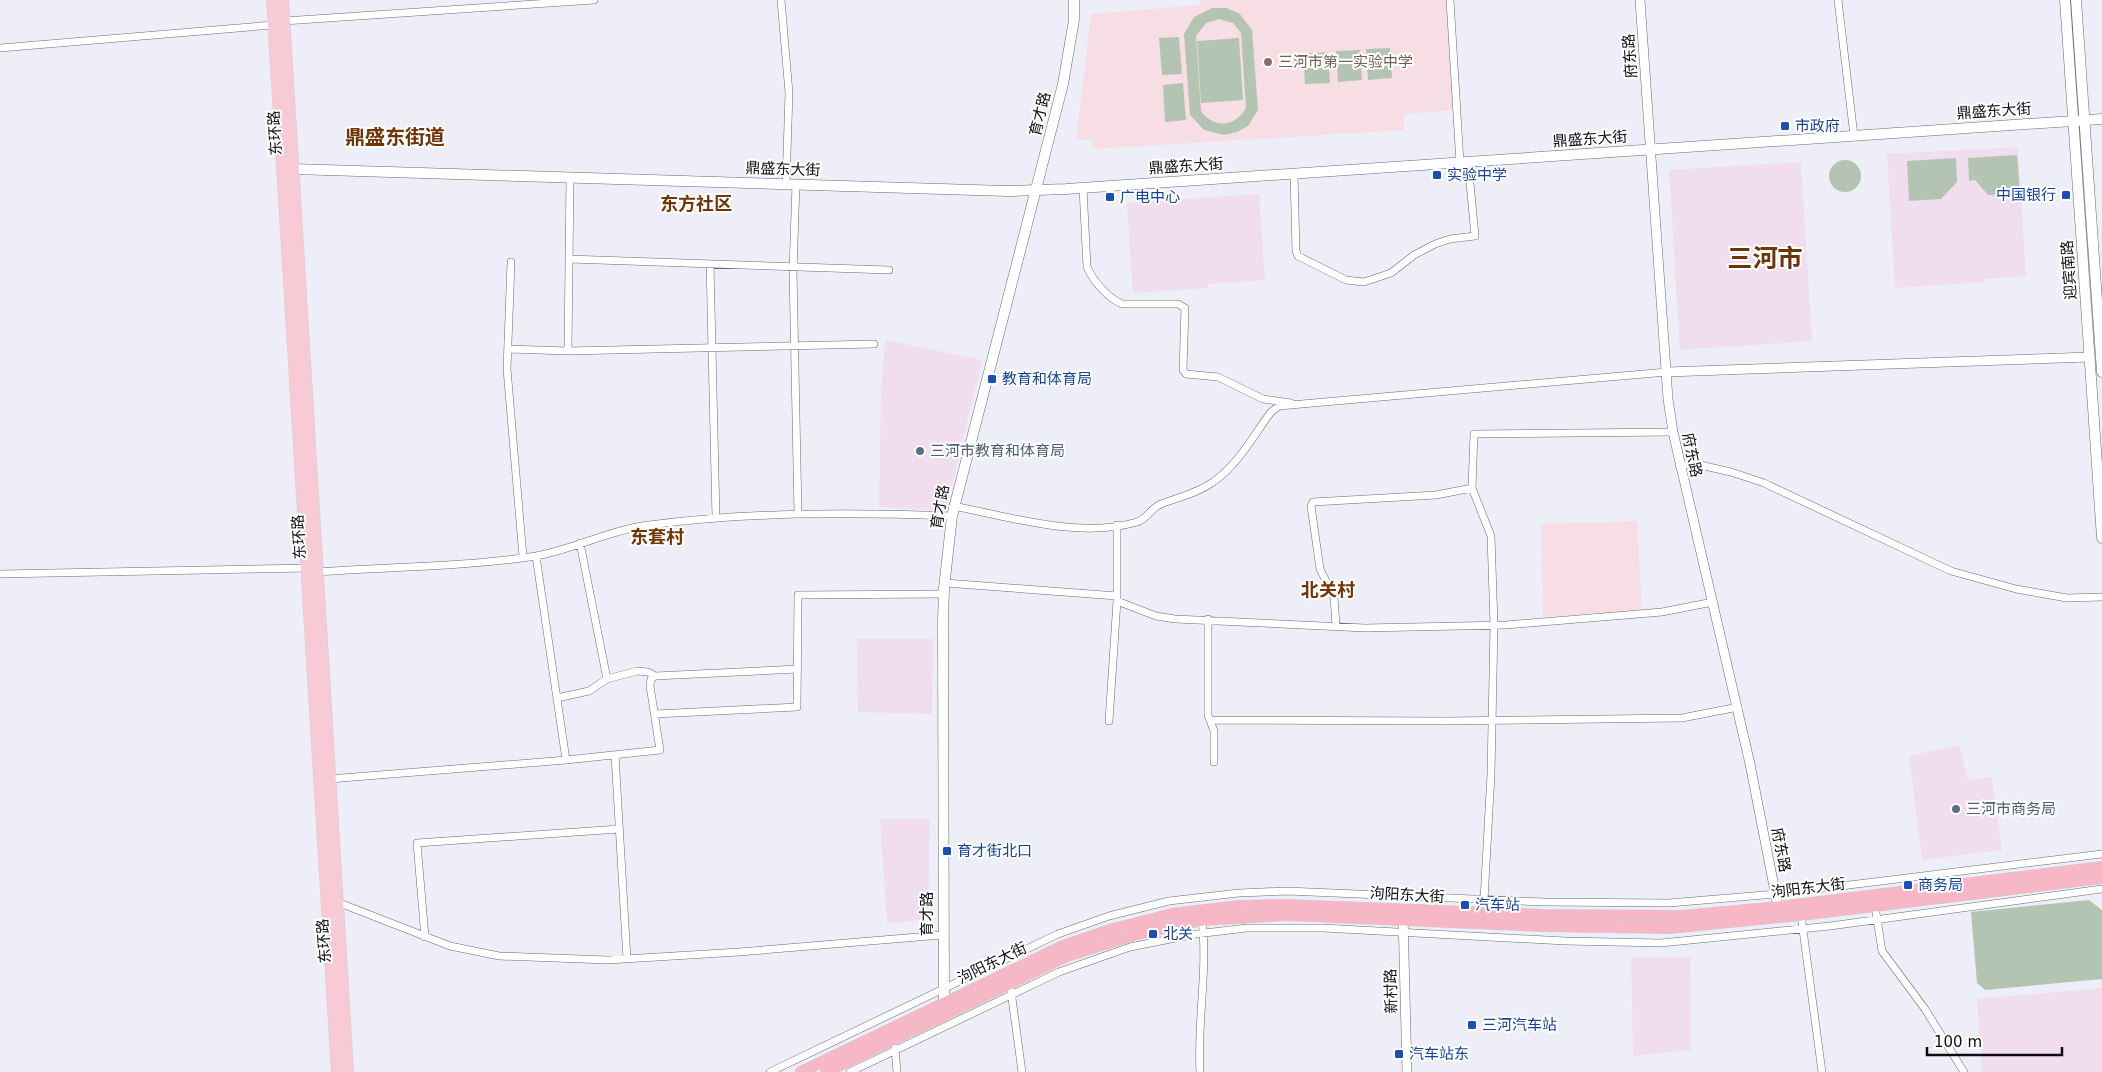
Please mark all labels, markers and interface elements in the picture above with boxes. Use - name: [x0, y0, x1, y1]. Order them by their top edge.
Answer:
- street label: 府东路: [1619, 33, 1641, 79]
- place label: 三河市第一实验中学: [1278, 53, 1413, 71]
- marker: 三河市第一实验中学: [1262, 56, 1274, 68]
- street label: 育才路: [1026, 90, 1054, 138]
- street label: 鼎盛东大街: [1956, 99, 2032, 123]
- street label: 东环路: [265, 110, 285, 156]
- place label: 市政府: [1795, 117, 1840, 135]
- marker: 市政府: [1779, 120, 1791, 132]
- district label: 鼎盛东街道: [345, 125, 445, 149]
- street label: 鼎盛东大街: [1552, 127, 1628, 151]
- street label: 鼎盛东大街: [1148, 154, 1224, 178]
- street label: 鼎盛东大街: [745, 159, 821, 179]
- place label: 实验中学: [1447, 166, 1507, 184]
- marker: 实验中学: [1431, 169, 1443, 181]
- place label: 中国银行: [1996, 186, 2056, 204]
- place label: 广电中心: [1120, 188, 1180, 206]
- marker: 中国银行: [2060, 189, 2072, 201]
- marker: 广电中心: [1104, 191, 1116, 203]
- district label: 东方社区: [660, 193, 732, 214]
- street label: 迎宾南路: [2058, 239, 2080, 301]
- district label: 三河市: [1727, 244, 1803, 273]
- place label: 教育和体育局: [1002, 370, 1092, 388]
- marker: 教育和体育局: [986, 373, 998, 385]
- street label: 府东路: [1679, 431, 1705, 479]
- place label: 三河市教育和体育局: [930, 442, 1065, 460]
- marker: 三河市教育和体育局: [914, 445, 926, 457]
- street label: 育才路: [927, 483, 953, 531]
- street label: 东环路: [289, 514, 309, 560]
- district label: 东套村: [630, 526, 684, 547]
- district label: 北关村: [1301, 579, 1355, 600]
- place label: 三河市商务局: [1966, 800, 2056, 818]
- marker: 三河市商务局: [1950, 803, 1962, 815]
- street label: 府东路: [1768, 826, 1794, 874]
- place label: 育才街北口: [957, 842, 1032, 860]
- marker: 育才街北口: [941, 845, 953, 857]
- street label: 泃阳东大街: [1770, 874, 1846, 902]
- place label: 商务局: [1918, 876, 1963, 894]
- marker: 商务局: [1902, 879, 1914, 891]
- street label: 泃阳东大街: [1369, 884, 1445, 906]
- street label: 育才路: [918, 891, 936, 937]
- place label: 汽车站: [1475, 896, 1520, 914]
- marker: 汽车站: [1459, 899, 1471, 911]
- street label: 东环路: [313, 918, 335, 964]
- place label: 北关: [1163, 925, 1193, 943]
- marker: 北关: [1147, 928, 1159, 940]
- street label: 泃阳东大街: [954, 938, 1030, 988]
- street label: 新村路: [1382, 968, 1400, 1014]
- place label: 三河汽车站: [1482, 1016, 1557, 1034]
- marker: 三河汽车站: [1466, 1019, 1478, 1031]
- scale bar: [1927, 1024, 2062, 1056]
- text: 100 m: [1934, 1033, 1982, 1051]
- place label: 汽车站东: [1409, 1045, 1469, 1063]
- marker: 汽车站东: [1393, 1048, 1405, 1060]

